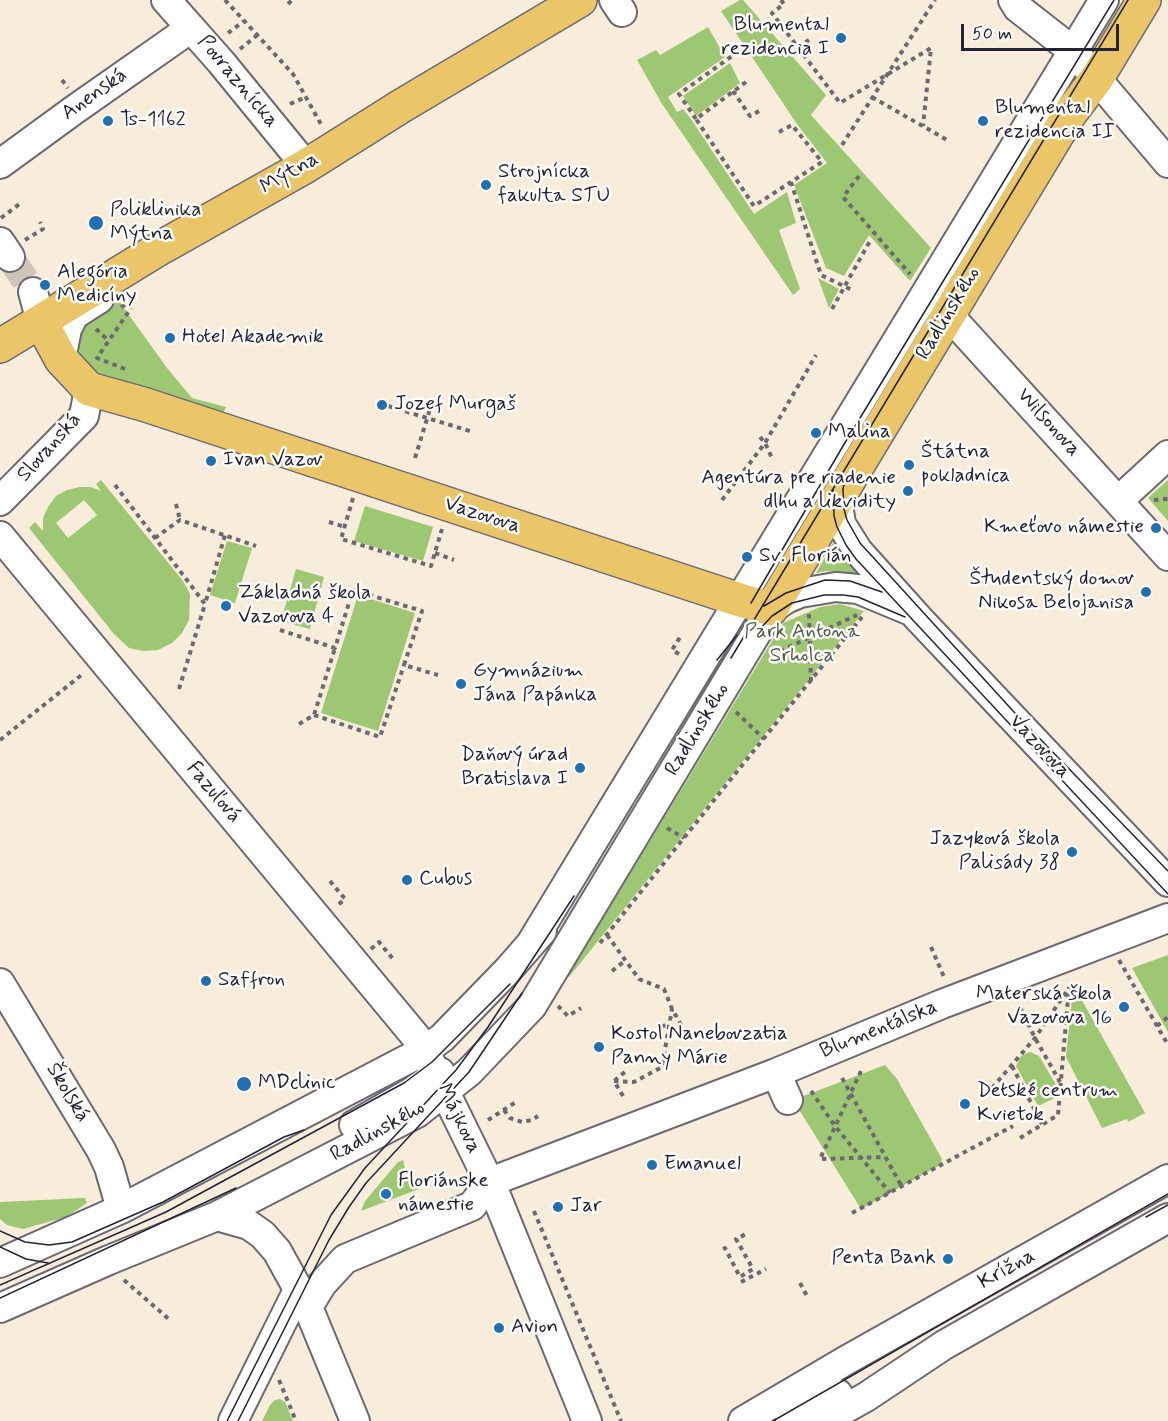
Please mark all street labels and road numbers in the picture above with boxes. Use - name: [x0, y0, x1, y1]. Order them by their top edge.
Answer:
- street label: Povraznícka: [191, 30, 283, 134]
- street label: Anenská: [57, 63, 133, 127]
- street label: Mýtna: [256, 147, 324, 201]
- street label: Radlinského: [911, 263, 987, 365]
- street label: Wilsonova: [1011, 384, 1085, 462]
- street label: Slovanská: [12, 408, 88, 488]
- street label: Vazovova: [441, 492, 523, 540]
- street label: Radlinského: [660, 679, 736, 781]
- street label: Vazovova: [1003, 710, 1075, 784]
- street label: Fazuľová: [180, 757, 246, 829]
- street label: Blumentálska: [817, 995, 941, 1065]
- street label: Školská: [40, 1059, 94, 1127]
- street label: Májkova: [430, 1080, 486, 1158]
- street label: Radlinského: [326, 1096, 430, 1168]
- street label: Krížna: [974, 1244, 1040, 1296]

